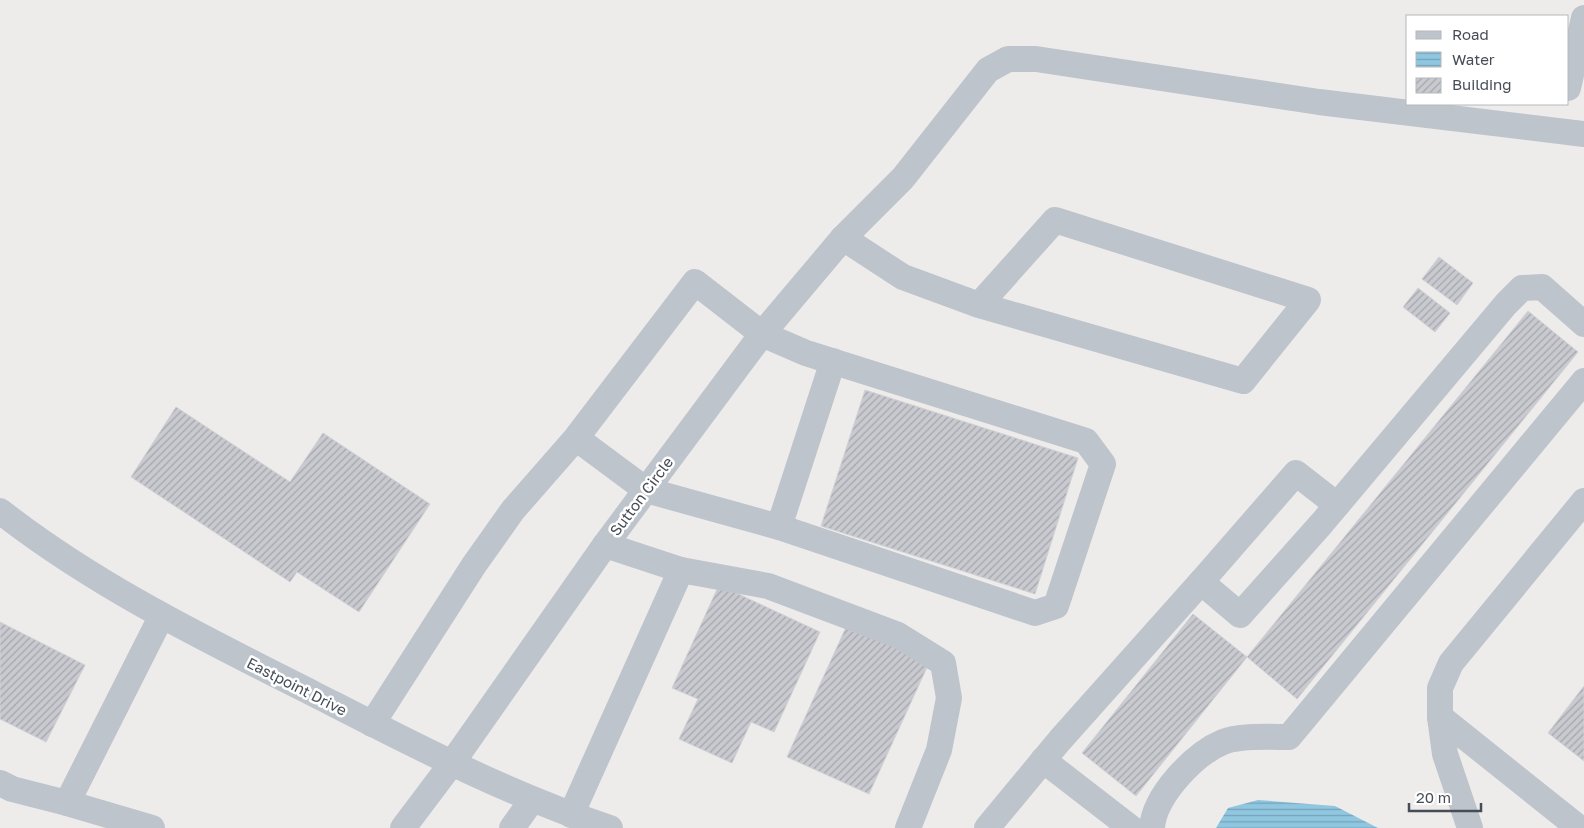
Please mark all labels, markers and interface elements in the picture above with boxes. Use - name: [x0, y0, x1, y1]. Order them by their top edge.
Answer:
- legend: [1406, 15, 1569, 105]
- text: Road: [1452, 25, 1489, 43]
- text: Water: [1452, 50, 1495, 68]
- text: Building: [1452, 75, 1512, 93]
- street label: Sutton Circle: [606, 453, 677, 539]
- street label: Eastpoint Drive: [244, 653, 350, 719]
- scale bar: [1409, 780, 1482, 812]
- text: 20 m: [1416, 788, 1451, 806]

